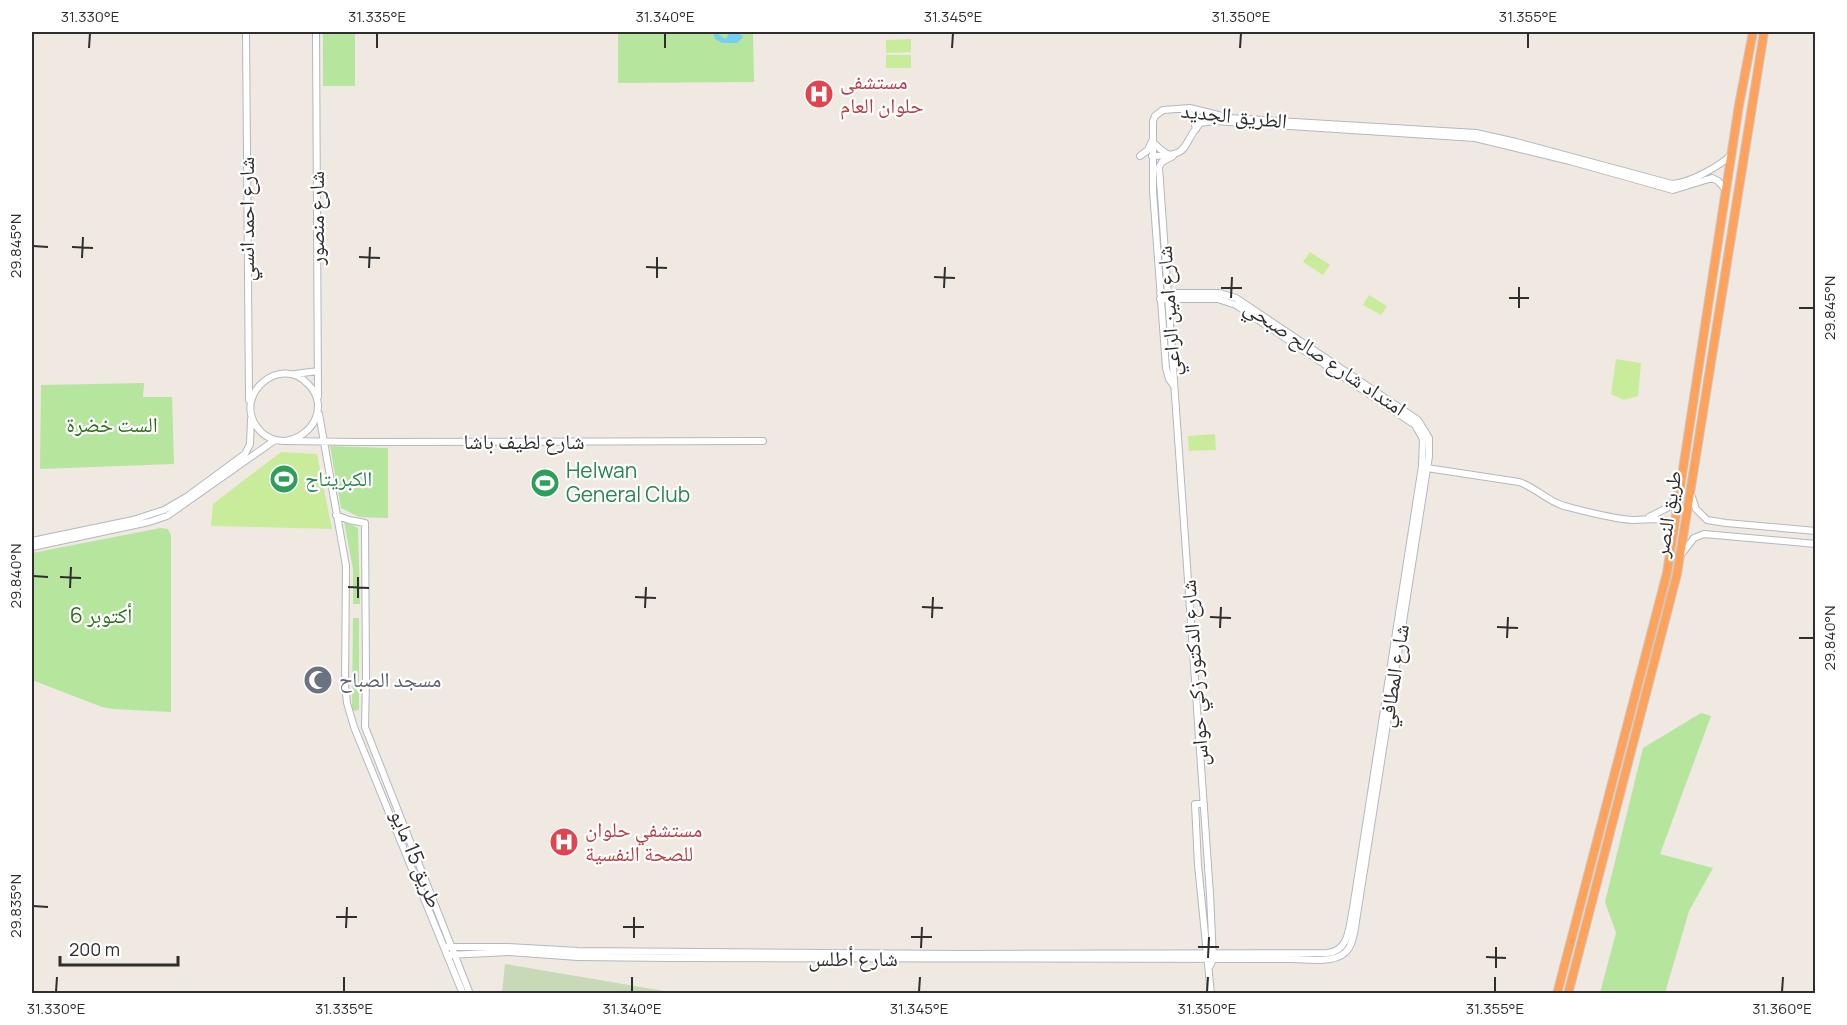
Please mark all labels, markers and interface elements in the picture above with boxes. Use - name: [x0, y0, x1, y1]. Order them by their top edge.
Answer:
- text: 31.330°E: [61, 6, 119, 27]
- text: 31.335°E: [348, 6, 406, 27]
- text: 31.340°E: [636, 6, 694, 27]
- text: 31.345°E: [924, 6, 982, 27]
- text: 31.350°E: [1212, 6, 1270, 27]
- text: 31.355°E: [1499, 6, 1557, 27]
- place label: مستشفى حلوان العام: [840, 67, 924, 120]
- hospital icon: مستشفى حلوان العام: [803, 78, 835, 110]
- street label: الطريق الجديد: [1180, 96, 1289, 134]
- street label: شارع احمد انسي: [232, 157, 263, 281]
- street label: شارع منصور: [302, 171, 330, 266]
- text: 29.845°N: [5, 214, 26, 278]
- street label: شارع امين الراعي: [1149, 245, 1190, 377]
- text: 29.845°N: [1819, 276, 1840, 340]
- street label: امتداد شارع صالح صبحي: [1237, 293, 1412, 425]
- park label: الست خضرة: [66, 410, 158, 438]
- street label: شارع لطيف باشا: [464, 427, 584, 455]
- place label: Helwan General Club: [566, 456, 690, 508]
- sports icon: الكبريتاج: [268, 463, 300, 495]
- place label: الكبريتاج: [305, 464, 372, 492]
- sports icon: Helwan General Club: [529, 467, 561, 499]
- street label: طريق النصر: [1646, 468, 1688, 560]
- text: 29.840°N: [5, 543, 26, 609]
- street label: شارع الدكتور زكي حواس: [1174, 579, 1218, 767]
- park label: 6 أكتوبر: [70, 601, 132, 629]
- text: 29.840°N: [1819, 605, 1840, 671]
- street label: شارع المطافي: [1371, 622, 1418, 730]
- mosque icon: مسجد الصباح: [302, 664, 334, 696]
- place label: مسجد الصباح: [339, 665, 441, 693]
- street label: طريق 15 مايو: [385, 805, 449, 912]
- place label: مستشفي حلوان للصحة النفسية: [585, 815, 702, 867]
- hospital icon: مستشفي حلوان للصحة النفسية: [548, 826, 580, 858]
- text: 29.835°N: [5, 874, 26, 938]
- scale bar: [60, 929, 178, 967]
- text: 200 m: [69, 937, 120, 961]
- street label: شارع أطلس: [808, 944, 898, 972]
- text: 31.330°E: [27, 998, 85, 1019]
- text: 31.335°E: [315, 998, 373, 1019]
- text: 31.340°E: [603, 998, 661, 1019]
- text: 31.345°E: [890, 998, 948, 1019]
- text: 31.350°E: [1178, 998, 1236, 1019]
- text: 31.355°E: [1466, 998, 1524, 1019]
- text: 31.360°E: [1752, 998, 1812, 1019]

